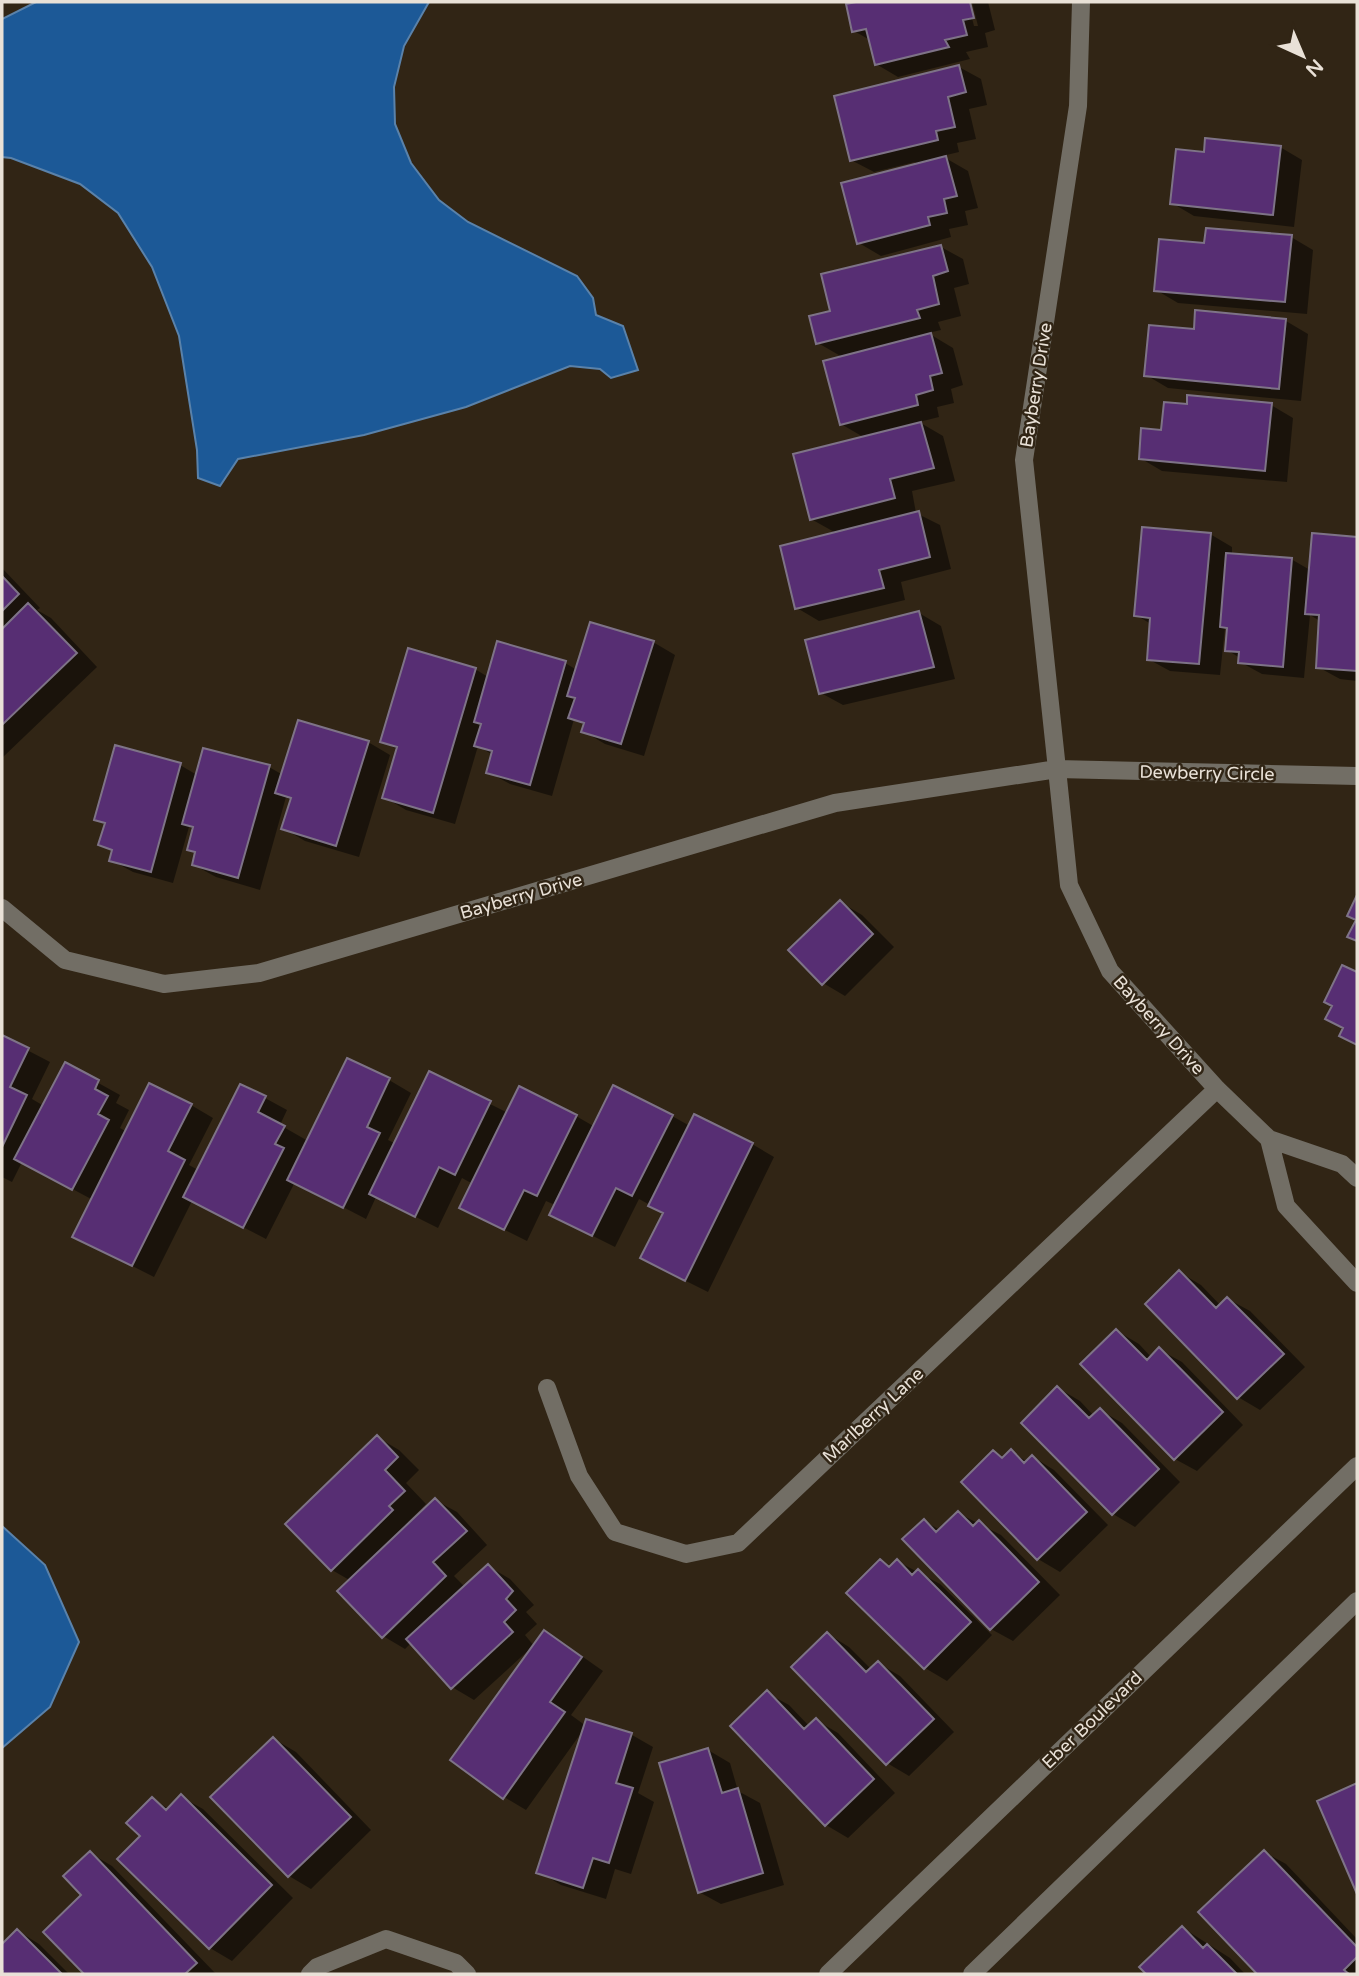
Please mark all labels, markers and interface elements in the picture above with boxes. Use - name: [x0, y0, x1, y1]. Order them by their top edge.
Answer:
- north arrow: [1268, 21, 1338, 91]
- text: N: [1301, 54, 1327, 81]
- street label: Bayberry Drive: [1015, 321, 1057, 449]
- street label: Dewberry Circle: [1139, 761, 1275, 785]
- street label: Bayberry Drive: [457, 868, 585, 924]
- street label: Bayberry Drive: [1109, 971, 1209, 1079]
- street label: Marlberry Lane: [818, 1363, 928, 1467]
- street label: Eber Boulevard: [1037, 1667, 1147, 1773]

